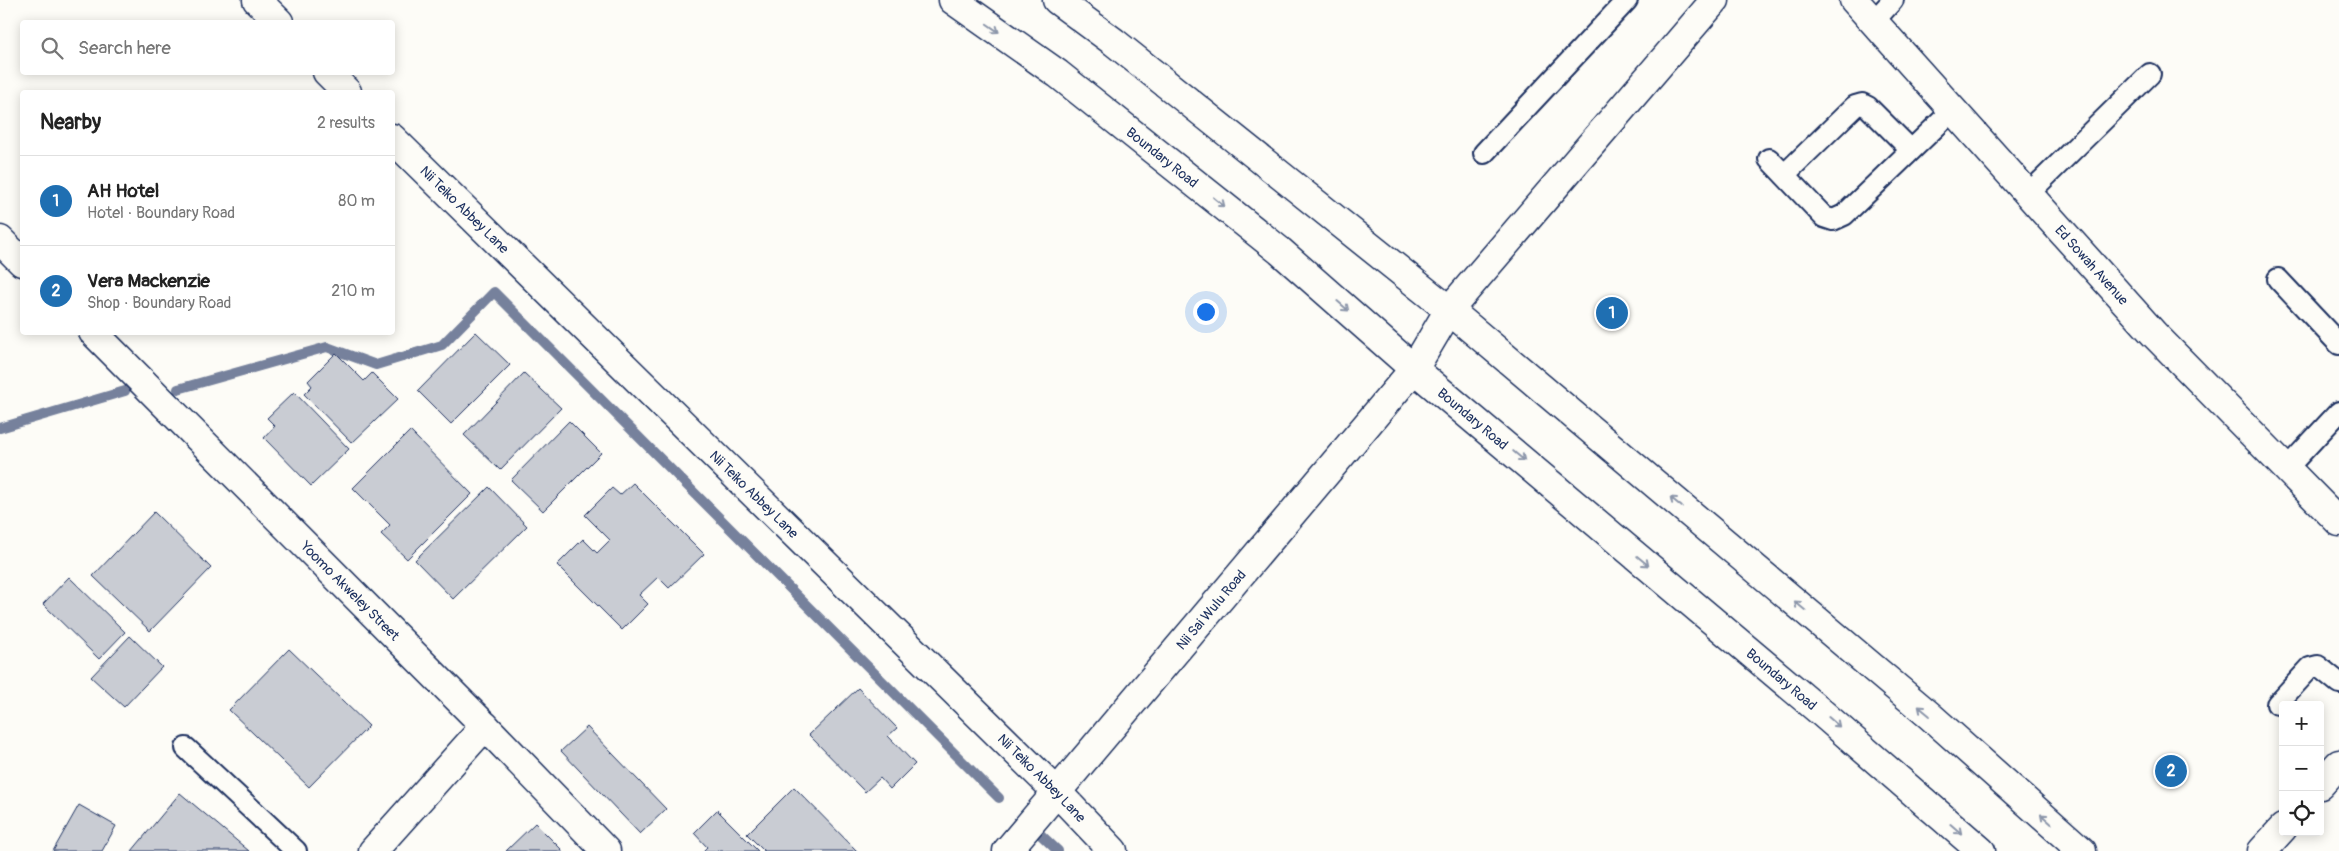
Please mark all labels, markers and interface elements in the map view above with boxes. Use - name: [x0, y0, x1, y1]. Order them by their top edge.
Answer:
- search box: [20, 20, 395, 75]
- one-way arrow: [986, 23, 1000, 33]
- icon: search: [38, 34, 66, 62]
- text: Search here: [78, 36, 171, 60]
- text: Nearby: [40, 109, 101, 136]
- text: 2 results: [317, 113, 375, 133]
- street label: Boundary Road: [1123, 124, 1202, 191]
- street label: Nii Teiko Abbey Lane: [417, 162, 513, 257]
- text: AH Hotel: [87, 179, 159, 203]
- text: 1: [53, 191, 59, 211]
- text: 80 m: [338, 191, 375, 211]
- one-way arrow: [1212, 197, 1225, 208]
- text: Hotel · Boundary Road: [87, 203, 235, 223]
- street label: Ed Sowah Avenue: [2052, 221, 2132, 308]
- text: Vera Mackenzie: [87, 269, 210, 293]
- text: 2: [52, 281, 60, 301]
- text: 210 m: [331, 281, 375, 301]
- text: Shop · Boundary Road: [87, 293, 231, 313]
- pin: 1: [1596, 294, 1628, 332]
- your location: [1193, 299, 1219, 325]
- one-way arrow: [1337, 301, 1350, 312]
- street label: Boundary Road: [1434, 384, 1512, 453]
- street label: Nii Teiko Abbey Lane: [706, 447, 802, 542]
- one-way arrow: [1512, 451, 1525, 462]
- one-way arrow: [1669, 496, 1682, 507]
- street label: Yoomo Akweley Street: [297, 537, 404, 644]
- one-way arrow: [1636, 555, 1649, 566]
- street label: Nii Sai Wulu Road: [1172, 566, 1249, 653]
- one-way arrow: [1794, 601, 1807, 612]
- street label: Boundary Road: [1743, 645, 1821, 714]
- map controls: [2279, 701, 2324, 836]
- button: +: [2279, 701, 2324, 746]
- one-way arrow: [1918, 705, 1931, 716]
- one-way arrow: [1827, 717, 1840, 728]
- street label: Nii Teiko Abbey Lane: [994, 730, 1090, 826]
- button: −: [2279, 746, 2324, 791]
- pin: 2: [2155, 752, 2187, 790]
- button: locate: [2279, 791, 2324, 836]
- one-way arrow: [2039, 813, 2052, 824]
- one-way arrow: [1950, 824, 1963, 835]

